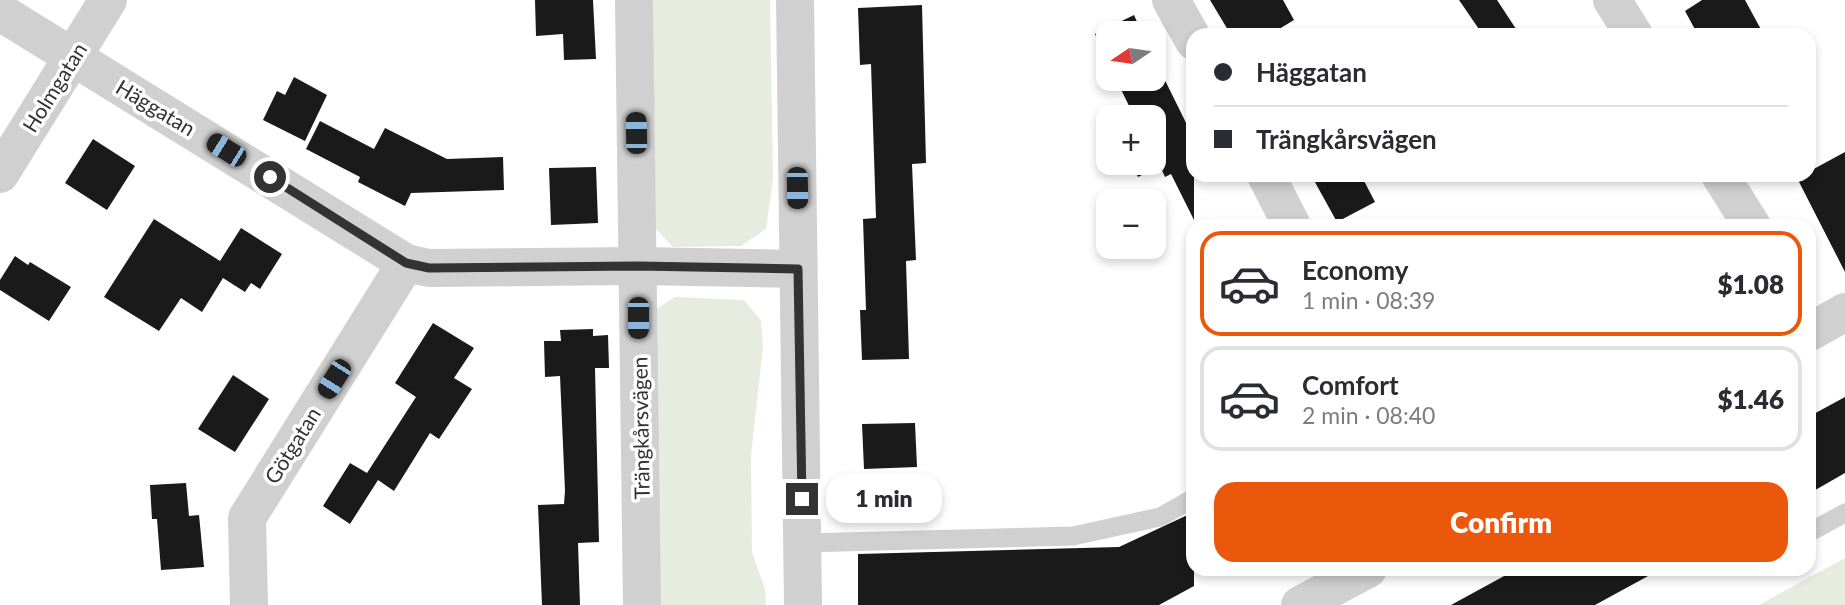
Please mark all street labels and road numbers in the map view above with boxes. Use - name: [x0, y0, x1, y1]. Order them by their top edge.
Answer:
- street label: Holmgatan: [17, 38, 91, 136]
- street label: Häggatan: [112, 74, 200, 140]
- street label: Trängkårsvägen: [626, 356, 654, 500]
- street label: Götgatan: [259, 402, 325, 488]

